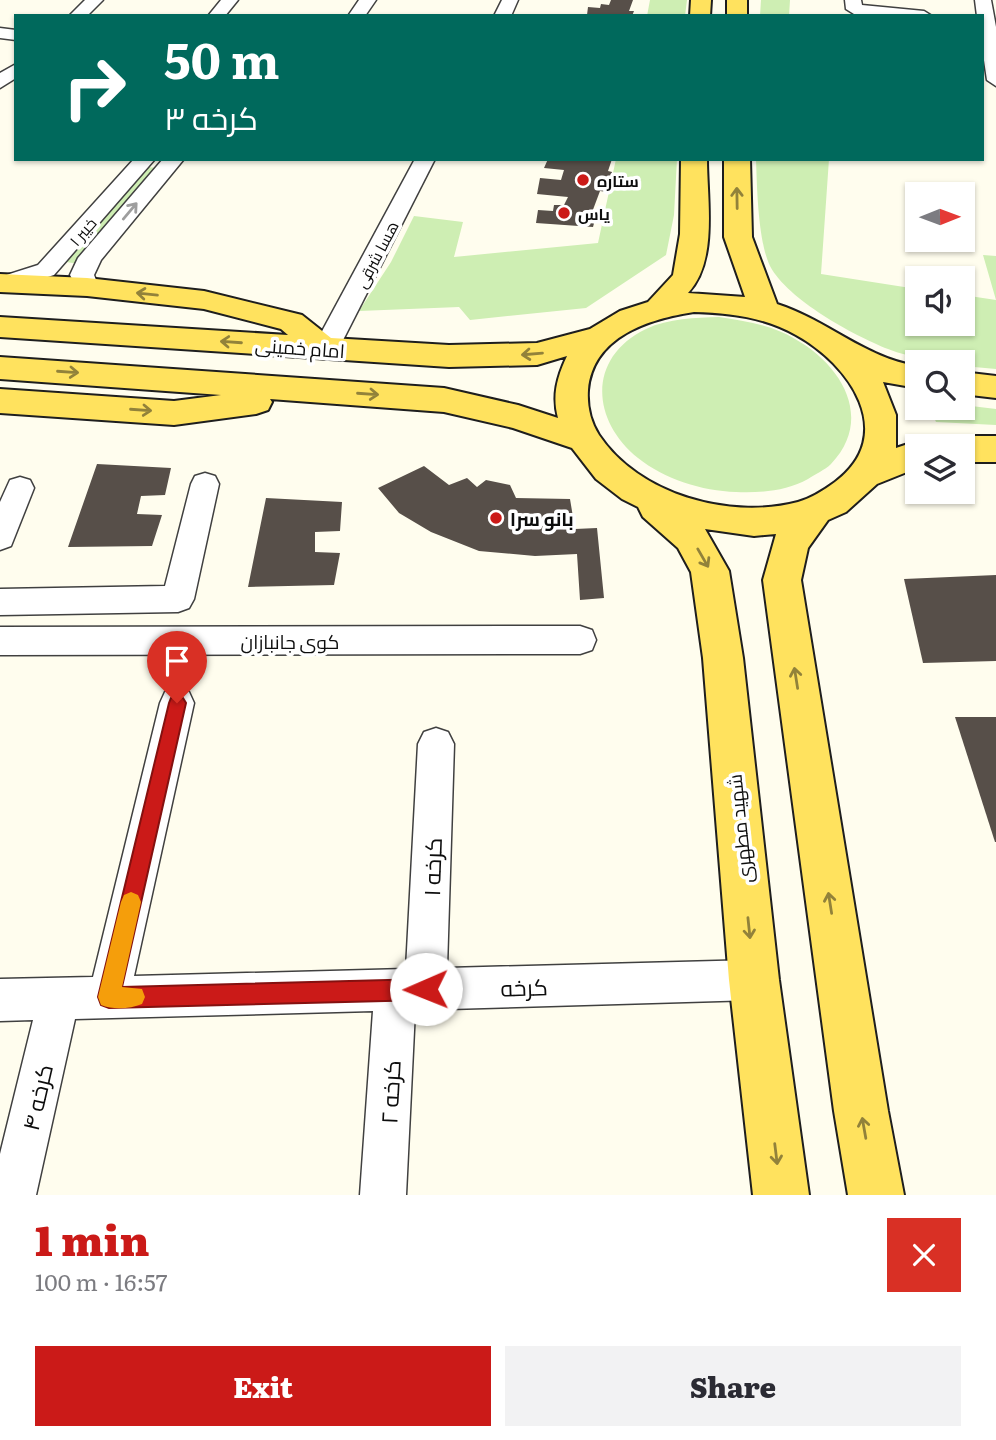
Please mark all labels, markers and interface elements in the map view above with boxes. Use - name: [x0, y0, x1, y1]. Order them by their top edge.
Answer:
- text: 50 m: [164, 21, 280, 94]
- icon: right: [49, 42, 140, 133]
- text: کرخه ۳: [164, 92, 258, 140]
- place label: ستاره: [597, 168, 639, 192]
- marker: ستاره: [575, 172, 591, 188]
- north arrow: [905, 182, 975, 252]
- map controls: [905, 182, 975, 504]
- one-way arrow: [730, 186, 744, 209]
- place label: یاس: [578, 201, 610, 225]
- one-way arrow: [122, 202, 138, 220]
- marker: یاس: [556, 205, 572, 221]
- street label: خیبر ۱: [63, 211, 101, 251]
- street label: هسا شرقی: [348, 216, 404, 292]
- button: sound: [905, 266, 975, 336]
- one-way arrow: [136, 287, 159, 300]
- street label: امام خمینی: [254, 330, 346, 365]
- one-way arrow: [221, 335, 243, 348]
- one-way arrow: [521, 347, 544, 360]
- button: search: [905, 350, 975, 420]
- one-way arrow: [56, 366, 79, 379]
- one-way arrow: [357, 388, 379, 401]
- one-way arrow: [130, 404, 153, 417]
- button: layers: [905, 434, 975, 504]
- place label: بانو سرا: [510, 504, 574, 532]
- marker: بانو سرا: [488, 510, 504, 526]
- one-way arrow: [696, 547, 710, 567]
- street label: کوی جانبازان: [241, 627, 339, 655]
- pin: [147, 631, 207, 703]
- icon: arrive: [158, 642, 196, 680]
- one-way arrow: [789, 667, 802, 690]
- street label: شهید مطهری: [719, 773, 759, 885]
- street label: کرخه ۱: [413, 837, 449, 897]
- one-way arrow: [823, 892, 836, 915]
- one-way arrow: [743, 916, 756, 939]
- position arrow: [389, 952, 463, 1026]
- street label: کرخه: [500, 968, 548, 1004]
- street label: کرخه ۲: [370, 1059, 408, 1125]
- street label: کرخه ۴: [12, 1060, 60, 1134]
- one-way arrow: [857, 1117, 870, 1140]
- one-way arrow: [769, 1142, 782, 1165]
- text: 1 min: [35, 1207, 150, 1269]
- button: close: [887, 1218, 961, 1292]
- text: 100 m · 16:57: [35, 1264, 167, 1298]
- button: Exit: [35, 1346, 491, 1426]
- button: Share: [505, 1346, 961, 1426]

